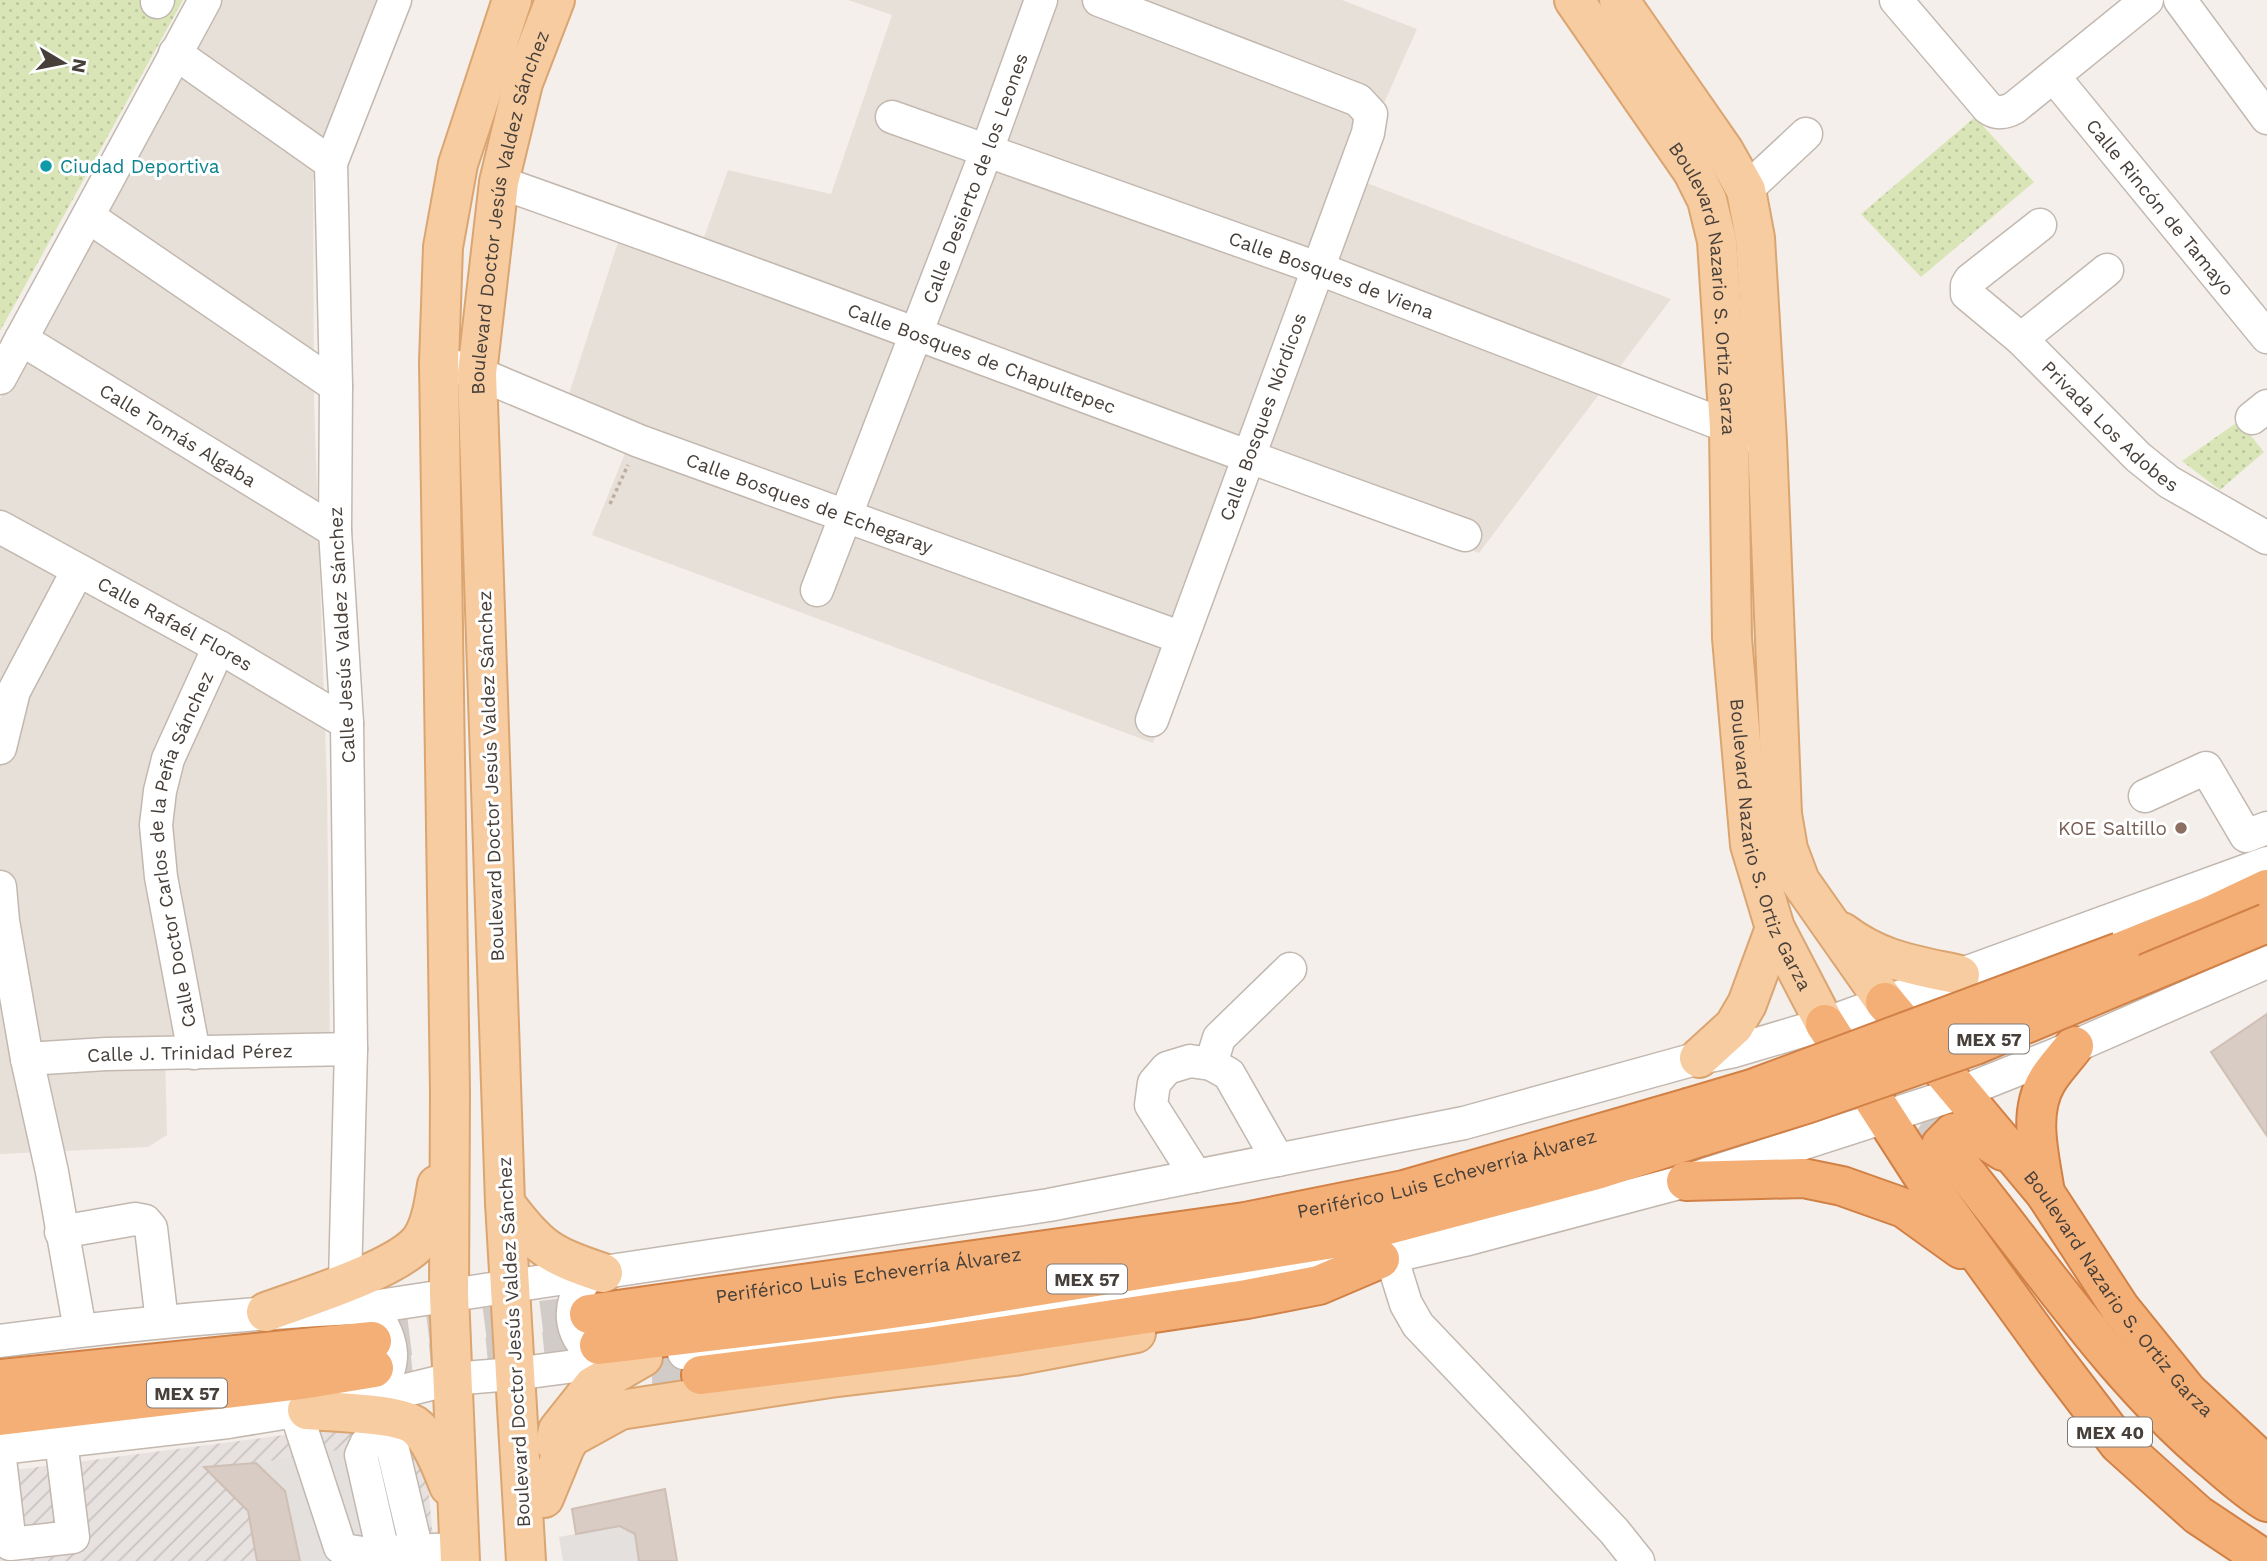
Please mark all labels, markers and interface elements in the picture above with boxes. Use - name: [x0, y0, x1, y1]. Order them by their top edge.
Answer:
- street label: Boulevard Doctor Jesús Valdez Sánchez: [465, 27, 554, 395]
- north arrow: [28, 28, 98, 98]
- street label: Calle Desierto de los Leones: [917, 50, 1032, 307]
- text: N: [67, 57, 92, 75]
- street label: Calle Rincón de Tamayo: [2081, 114, 2239, 300]
- street label: Boulevard Nazario S. Ortiz Garza: [1664, 137, 1741, 436]
- place label: Ciudad Deportiva: [60, 155, 220, 178]
- marker: Ciudad Deportiva: [38, 158, 54, 174]
- street label: Calle Bosques de Viena: [1226, 226, 1438, 324]
- street label: Calle Bosques de Chapultepec: [845, 298, 1119, 418]
- street label: Calle Bosques Nórdicos: [1215, 310, 1311, 524]
- street label: Privada Los Adobes: [2037, 356, 2183, 496]
- street label: Calle Tomás Algaba: [95, 378, 261, 492]
- street label: Calle Bosques de Echegaray: [683, 448, 936, 558]
- street label: Calle Jesús Valdez Sánchez: [324, 506, 360, 764]
- street label: Calle Rafaél Flores: [94, 571, 257, 676]
- street label: Boulevard Doctor Jesús Valdez Sánchez: [473, 590, 509, 962]
- street label: Calle Doctor Carlos de la Peña Sánchez: [144, 667, 218, 1030]
- street label: Boulevard Nazario S. Ortiz Garza: [1726, 697, 1817, 994]
- place label: KOE Saltillo: [2058, 817, 2167, 840]
- marker: KOE Saltillo: [2173, 820, 2189, 836]
- road number: MEX 57: [1949, 1024, 2029, 1054]
- street label: Calle J. Trinidad Pérez: [86, 1039, 293, 1067]
- street label: Periférico Luis Echeverría Álvarez: [1295, 1124, 1599, 1223]
- street label: Boulevard Doctor Jesús Valdez Sánchez: [493, 1156, 535, 1528]
- street label: Boulevard Nazario S. Ortiz Garza: [2019, 1165, 2218, 1422]
- street label: Periférico Luis Echeverría Álvarez: [714, 1242, 1023, 1308]
- road number: MEX 57: [1047, 1264, 1127, 1294]
- road number: MEX 57: [147, 1378, 227, 1408]
- road number: MEX 40: [2068, 1418, 2152, 1447]

